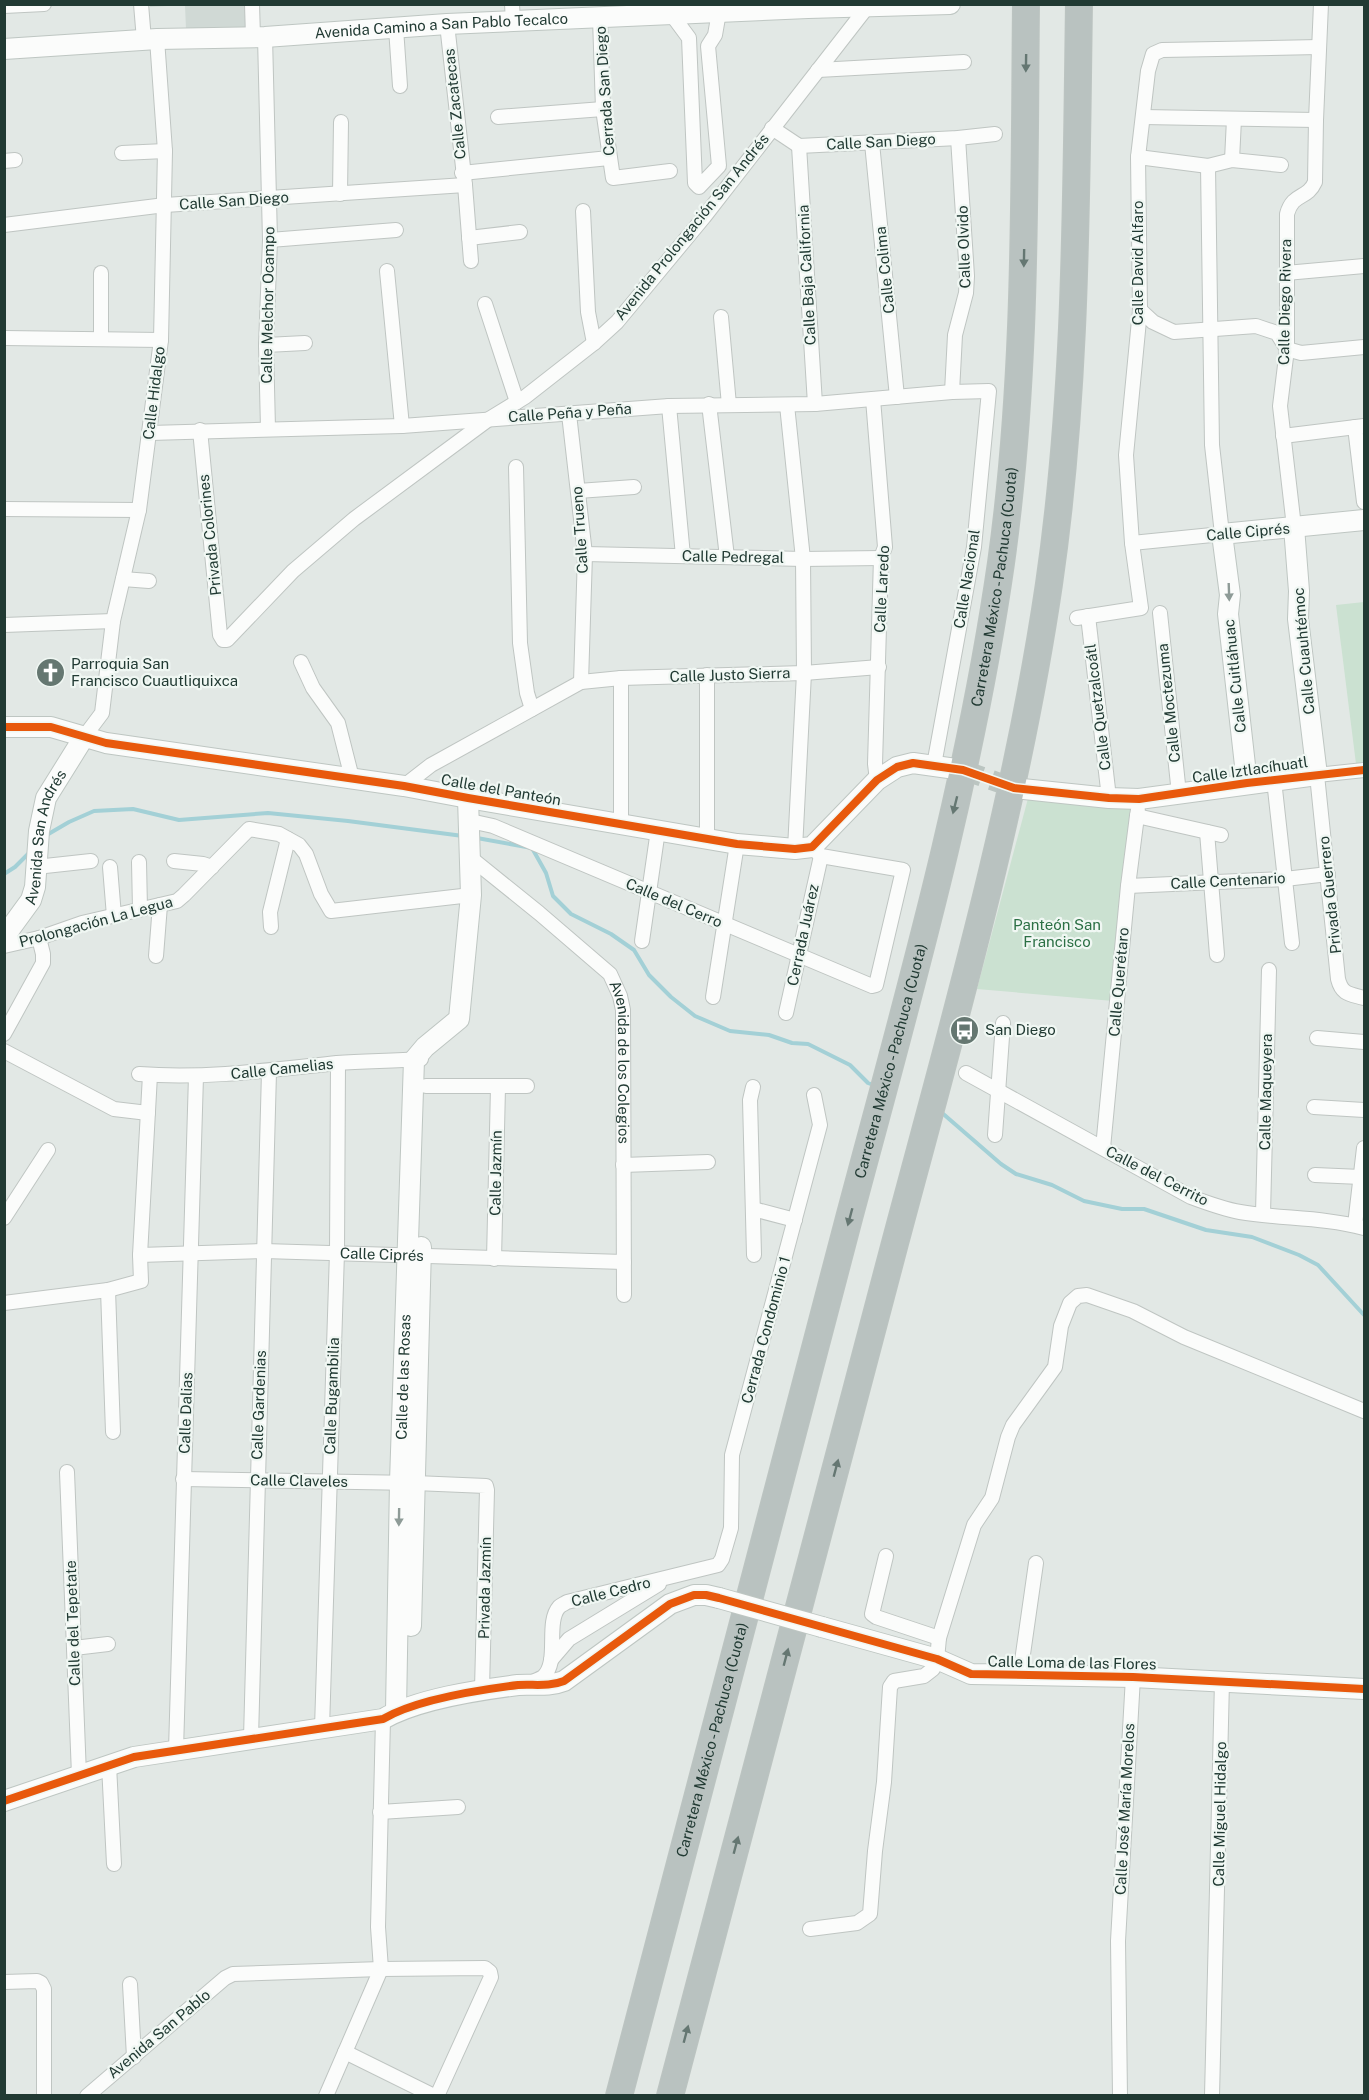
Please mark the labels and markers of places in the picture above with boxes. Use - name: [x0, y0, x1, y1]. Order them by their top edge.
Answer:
- place label: Parroquia San Francisco Cuautliquixca: [71, 655, 238, 689]
- church icon: Parroquia San Francisco Cuautliquixca: [34, 657, 66, 689]
- bus stop icon: San Diego: [948, 1014, 980, 1046]
- place label: San Diego: [985, 1021, 1056, 1038]

